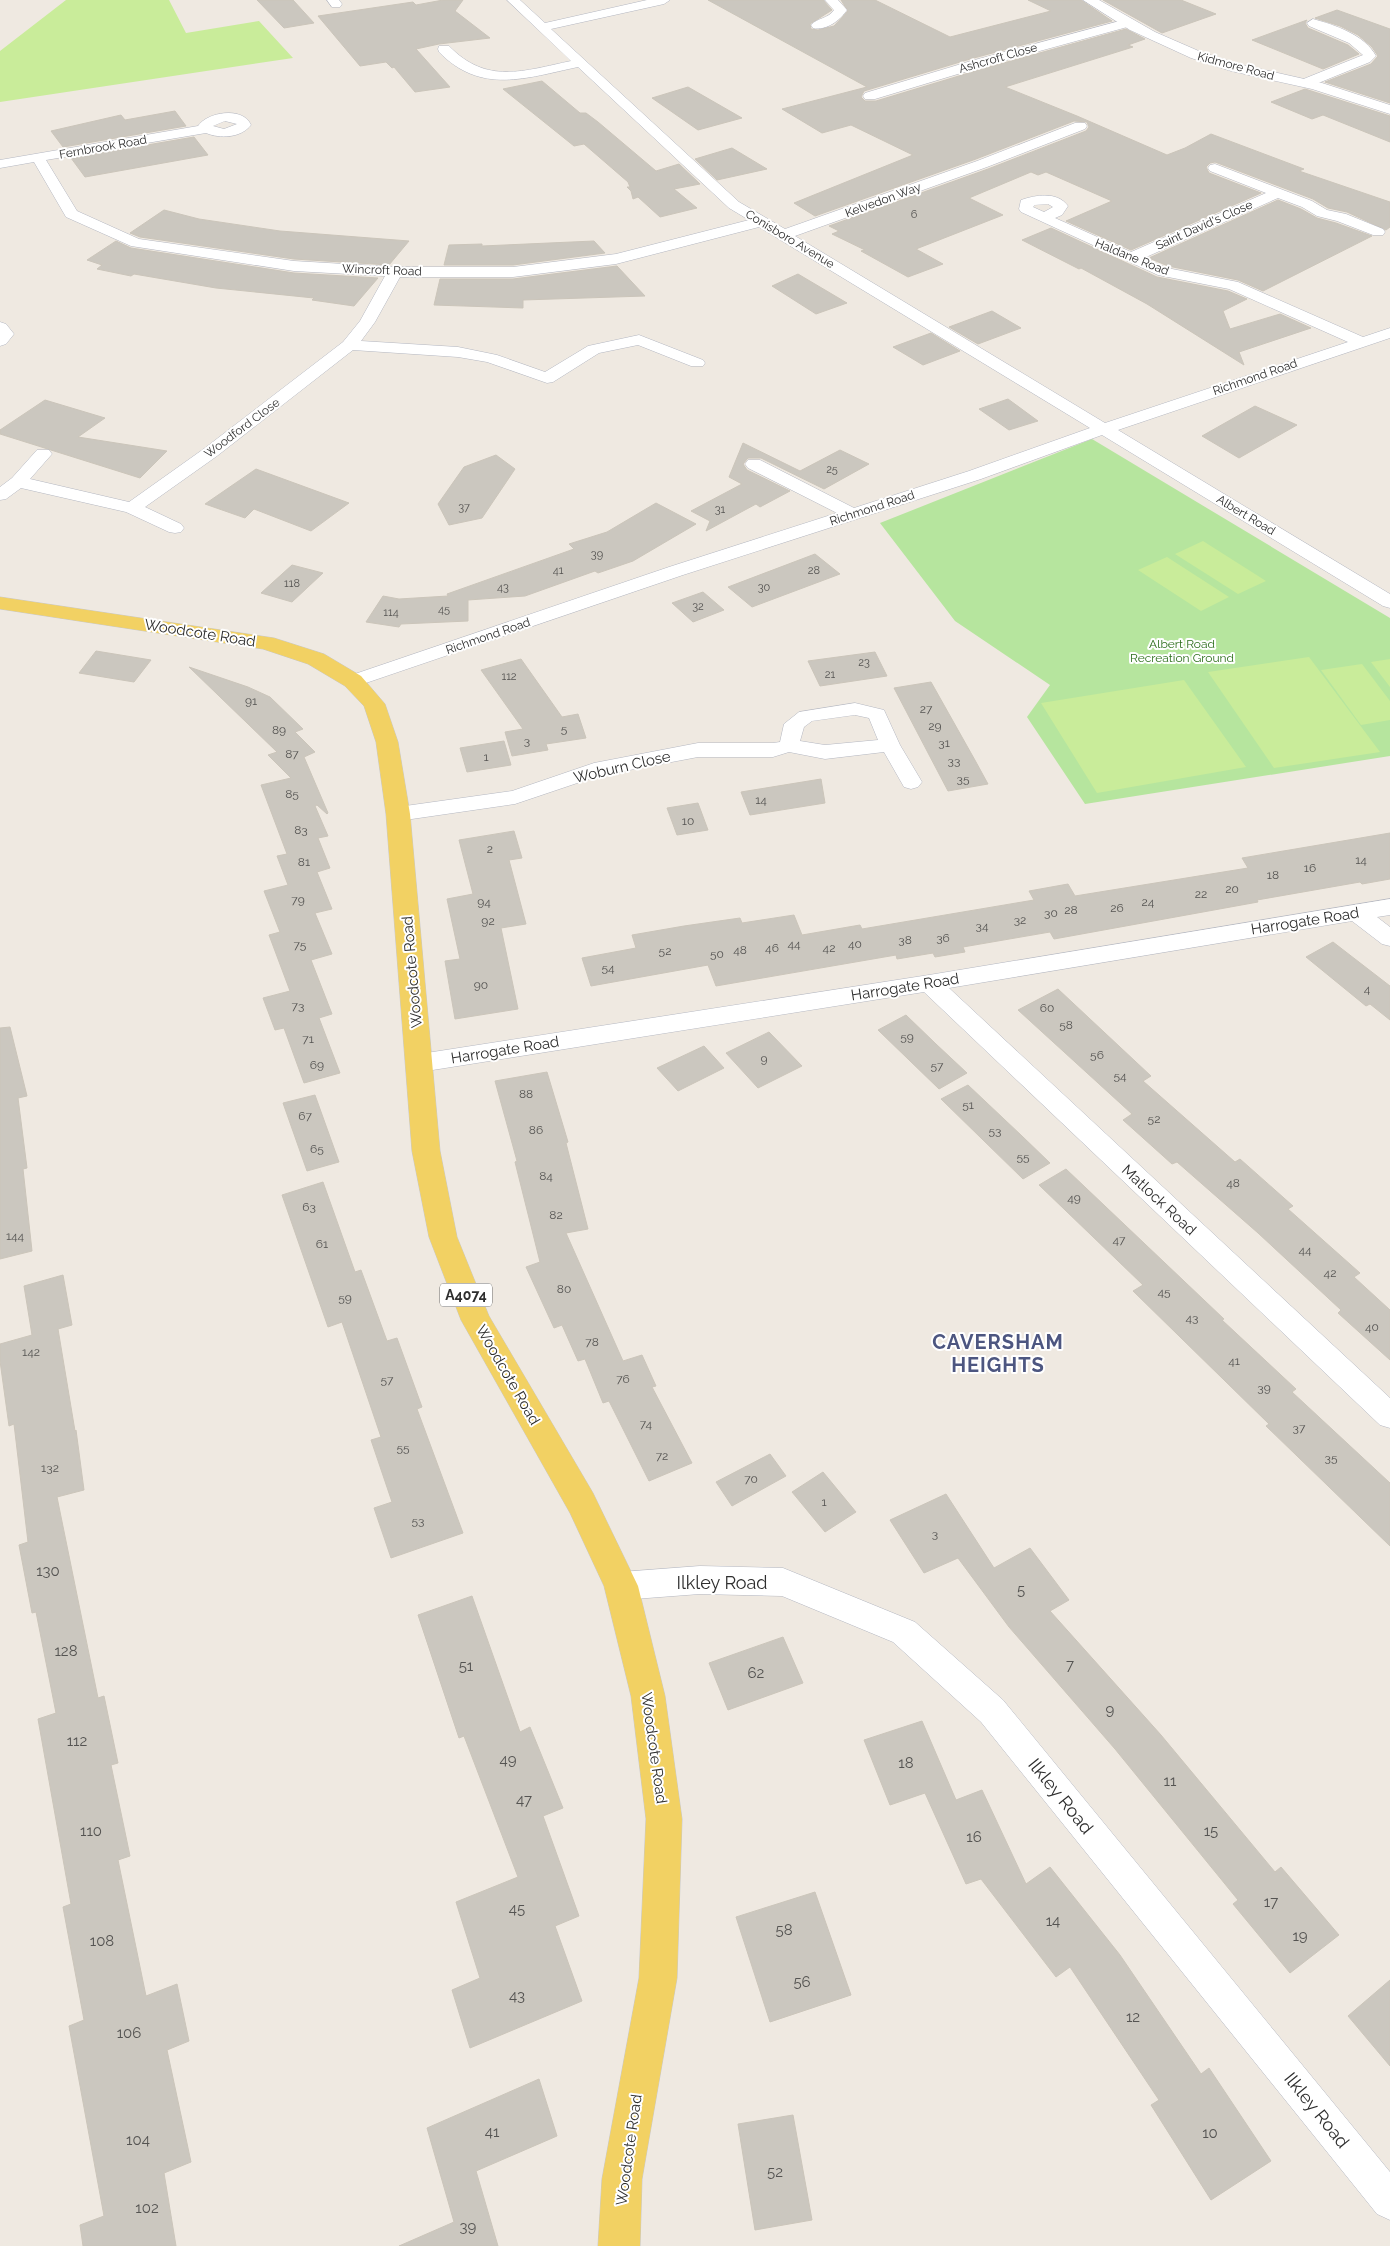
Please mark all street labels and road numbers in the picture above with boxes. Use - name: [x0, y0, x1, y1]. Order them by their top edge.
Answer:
- street label: Ashcroft Close: [957, 40, 1039, 76]
- street label: Kidmore Road: [1196, 49, 1276, 83]
- street label: Fernbrook Road: [58, 132, 148, 162]
- street label: Kelvedon Way: [843, 180, 923, 220]
- street label: Saint David's Close: [1153, 197, 1255, 253]
- street label: Conisboro Avenue: [743, 207, 837, 271]
- street label: Haldane Road: [1093, 236, 1171, 278]
- street label: Wincroft Road: [342, 262, 422, 278]
- street label: Richmond Road: [1211, 356, 1299, 398]
- street label: Woodford Close: [202, 395, 282, 461]
- street label: Richmond Road: [828, 488, 916, 528]
- street label: Albert Road: [1214, 492, 1278, 538]
- street label: Woodcote Road: [143, 615, 257, 651]
- street label: Richmond Road: [444, 615, 532, 657]
- street label: Woburn Close: [572, 747, 672, 787]
- street label: Harrogate Road: [1250, 904, 1360, 938]
- street label: Woodcote Road: [398, 915, 426, 1029]
- street label: Harrogate Road: [850, 970, 960, 1004]
- street label: Harrogate Road: [450, 1033, 560, 1067]
- street label: Matlock Road: [1118, 1161, 1200, 1239]
- road number: A4074: [440, 1284, 492, 1306]
- street label: Woodcote Road: [472, 1322, 544, 1428]
- street label: Ilkley Road: [676, 1572, 768, 1593]
- street label: Woodcote Road: [637, 1691, 671, 1805]
- street label: Ilkley Road: [1024, 1754, 1098, 1838]
- street label: Ilkley Road: [1280, 2068, 1354, 2152]
- street label: Woodcote Road: [612, 2093, 646, 2207]

